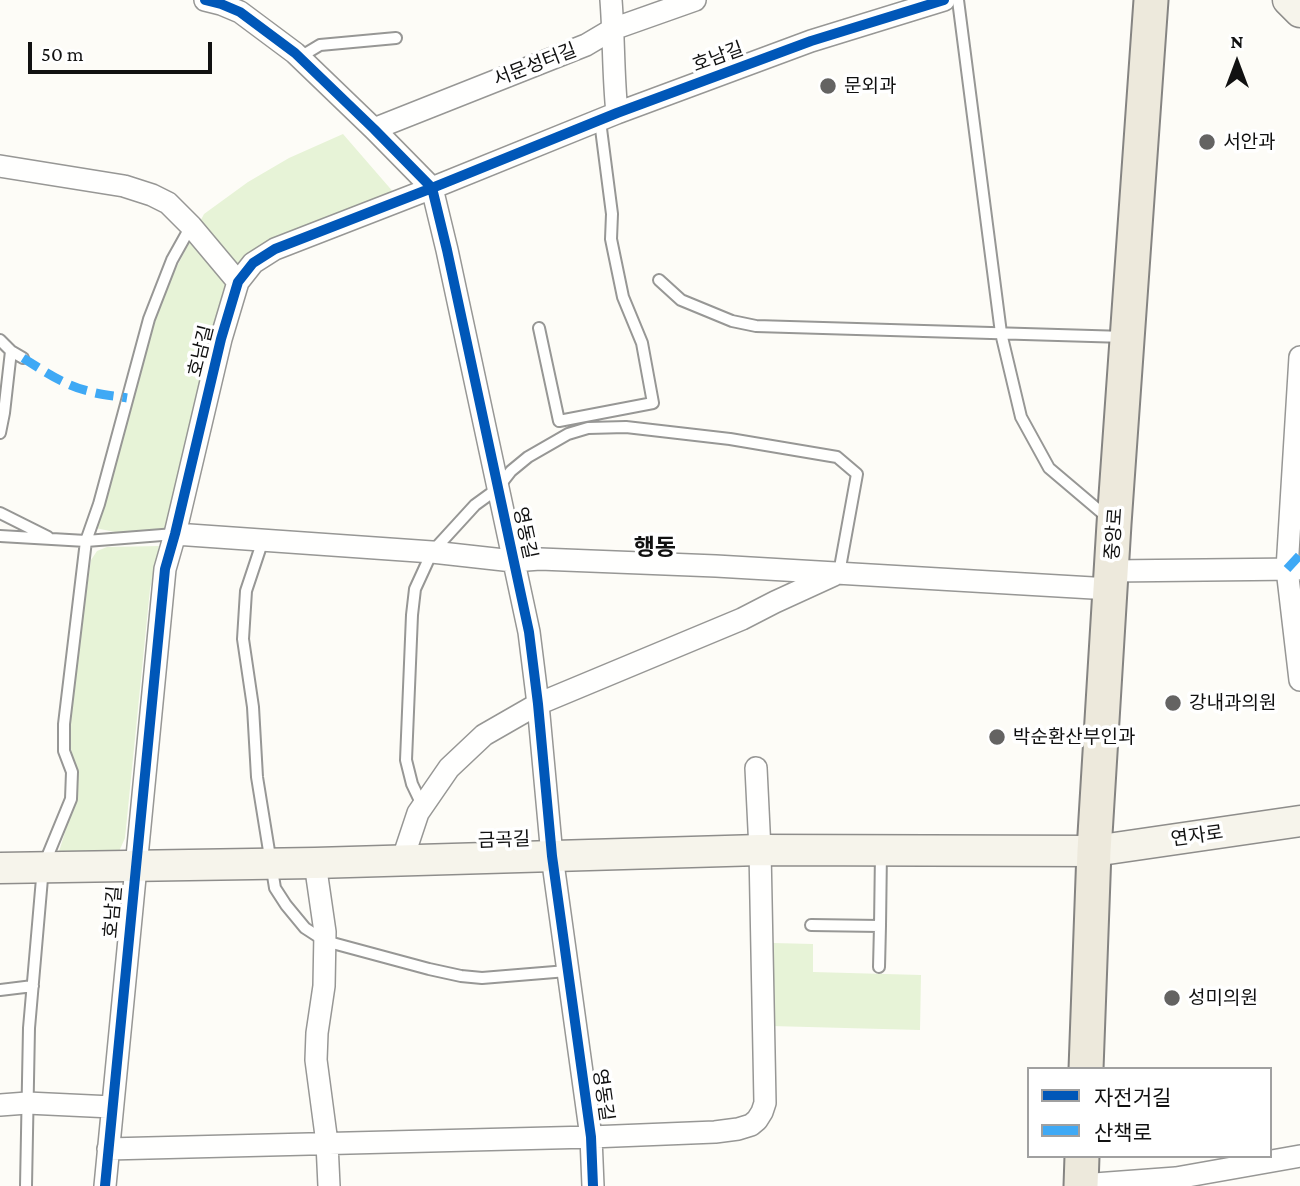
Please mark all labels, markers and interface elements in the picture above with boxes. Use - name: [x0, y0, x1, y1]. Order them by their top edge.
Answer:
- scale bar: [32, 28, 215, 72]
- north arrow: [1202, 28, 1272, 98]
- text: N: [1231, 31, 1243, 52]
- street label: 호남길: [689, 37, 747, 77]
- street label: 서문성터길: [490, 39, 580, 91]
- text: 50 m: [41, 42, 84, 66]
- place label: 문외과: [844, 75, 896, 97]
- marker: 문외과: [818, 76, 838, 96]
- place label: 서안과: [1223, 131, 1275, 153]
- marker: 서안과: [1197, 132, 1217, 152]
- street label: 호남길: [184, 323, 218, 379]
- street label: 영동길: [508, 505, 542, 561]
- street label: 중앙로: [1101, 507, 1127, 561]
- district label: 행동: [634, 534, 676, 562]
- place label: 강내과의원: [1189, 692, 1276, 714]
- marker: 강내과의원: [1163, 693, 1183, 713]
- place label: 박순환산부인과: [1013, 726, 1135, 748]
- marker: 박순환산부인과: [987, 727, 1007, 747]
- street label: 연자로: [1169, 821, 1225, 851]
- street label: 금곡길: [477, 828, 531, 852]
- street label: 호남길: [99, 885, 127, 939]
- place label: 성미의원: [1188, 987, 1258, 1009]
- marker: 성미의원: [1162, 988, 1182, 1008]
- street label: 영동길: [588, 1067, 618, 1123]
- legend: [1027, 1067, 1272, 1158]
- text: 자전거길: [1094, 1086, 1171, 1110]
- text: 산책로: [1094, 1121, 1152, 1145]

